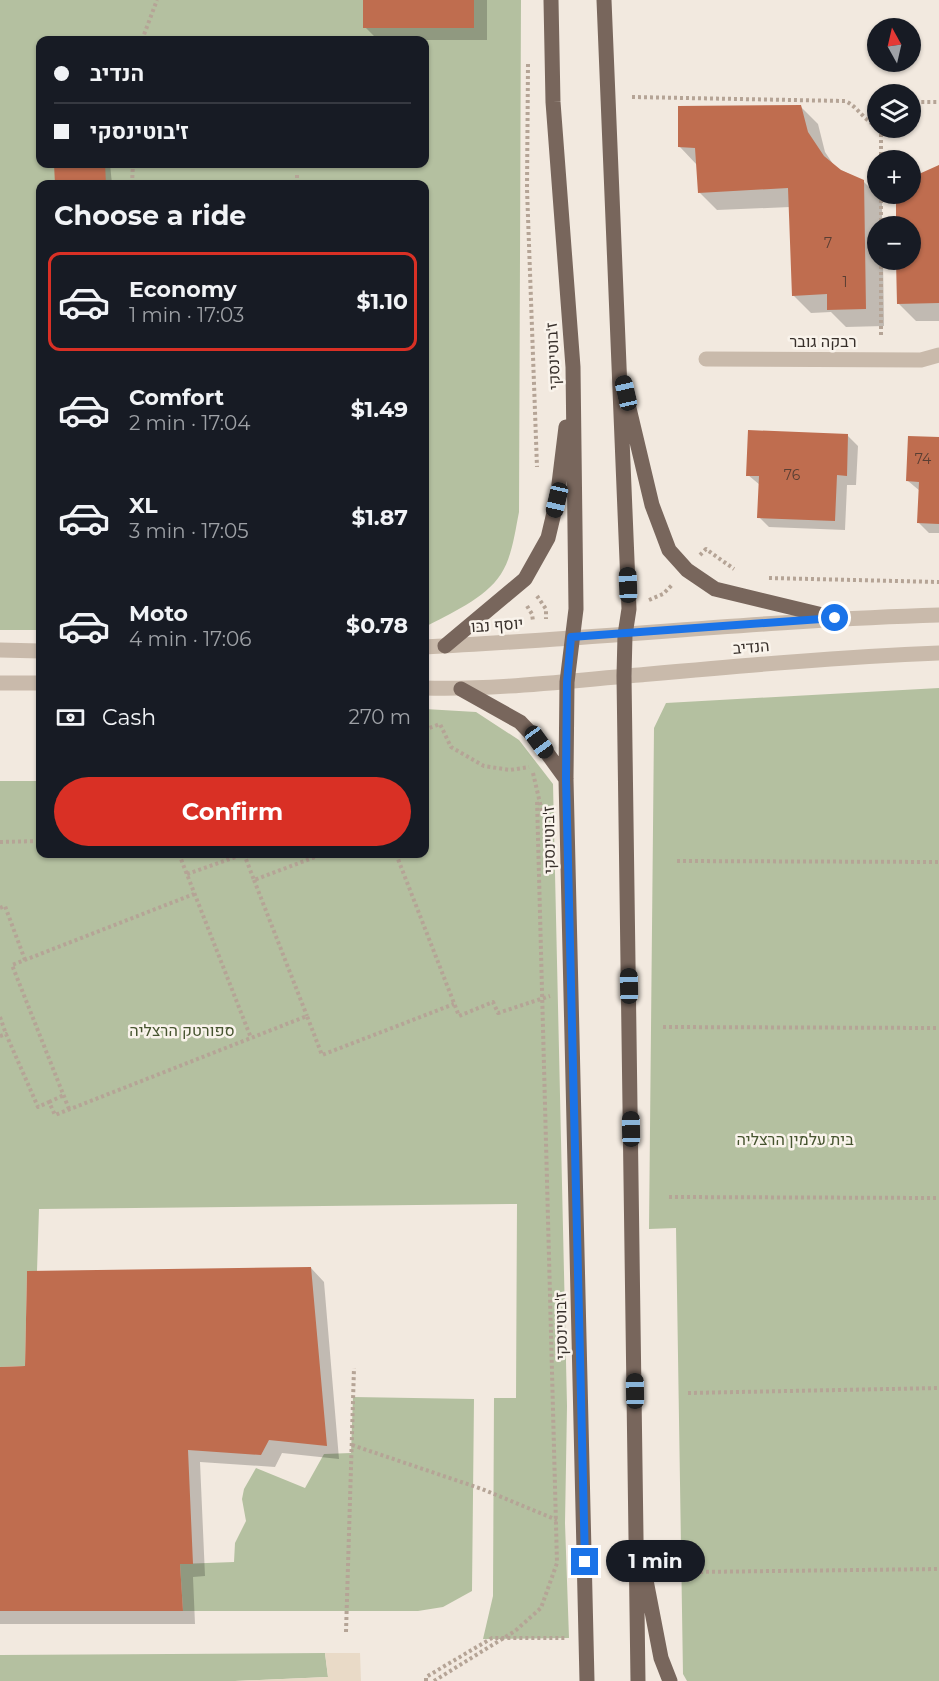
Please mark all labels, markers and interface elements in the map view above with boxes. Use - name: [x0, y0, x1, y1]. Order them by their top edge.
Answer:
- north arrow: [867, 18, 921, 72]
- map controls: [867, 18, 921, 270]
- text: הנדיב: [90, 60, 144, 87]
- button: layers: [867, 84, 921, 138]
- text: ז'בוטינסקי: [90, 118, 189, 145]
- button: +: [867, 150, 921, 204]
- text: Choose a ride: [54, 199, 246, 232]
- button: −: [867, 216, 921, 270]
- house number: 7: [824, 234, 832, 252]
- house number: 1: [842, 273, 848, 291]
- icon: car: [57, 275, 111, 329]
- text: Economy: [129, 276, 237, 303]
- text: $1.10: [357, 288, 408, 315]
- text: 1 min · 17:03: [129, 303, 244, 327]
- street label: ז'בוטינסקי: [542, 321, 564, 390]
- street label: רבקה גובר: [789, 332, 857, 351]
- car: [613, 373, 639, 413]
- icon: car: [57, 383, 111, 437]
- text: Comfort: [129, 384, 224, 411]
- text: $1.49: [351, 396, 408, 423]
- text: 2 min · 17:04: [129, 411, 251, 435]
- house number: 74: [915, 450, 932, 468]
- house number: 76: [784, 466, 801, 484]
- car: [544, 480, 570, 520]
- icon: car: [57, 491, 111, 545]
- text: XL: [129, 492, 158, 519]
- text: $1.87: [351, 504, 408, 531]
- text: 3 min · 17:05: [129, 519, 249, 543]
- car: [618, 567, 638, 603]
- icon: car: [57, 599, 111, 653]
- text: Moto: [129, 600, 188, 627]
- route start: [821, 604, 848, 631]
- text: $0.78: [346, 612, 408, 639]
- street label: יוסף נבו: [470, 614, 524, 636]
- text: 4 min · 17:06: [129, 627, 251, 651]
- street label: הנדיב: [732, 636, 770, 658]
- icon: cash: [54, 701, 87, 734]
- text: Cash: [102, 704, 156, 731]
- text: 270 m: [349, 705, 411, 729]
- car: [521, 722, 557, 762]
- button: Confirm: [54, 777, 411, 846]
- street label: ז'בוטינסקי: [539, 806, 559, 874]
- car: [620, 968, 638, 1004]
- park label: ספורטק הרצליה: [129, 1021, 235, 1040]
- car: [622, 1111, 640, 1147]
- park label: בית עלמין הרצליה: [736, 1130, 854, 1149]
- street label: ז'בוטינסקי: [551, 1292, 571, 1360]
- car: [626, 1373, 644, 1409]
- callout: 1 min: [606, 1541, 705, 1583]
- route end: [571, 1548, 598, 1575]
- text: 1 min: [628, 1549, 683, 1573]

